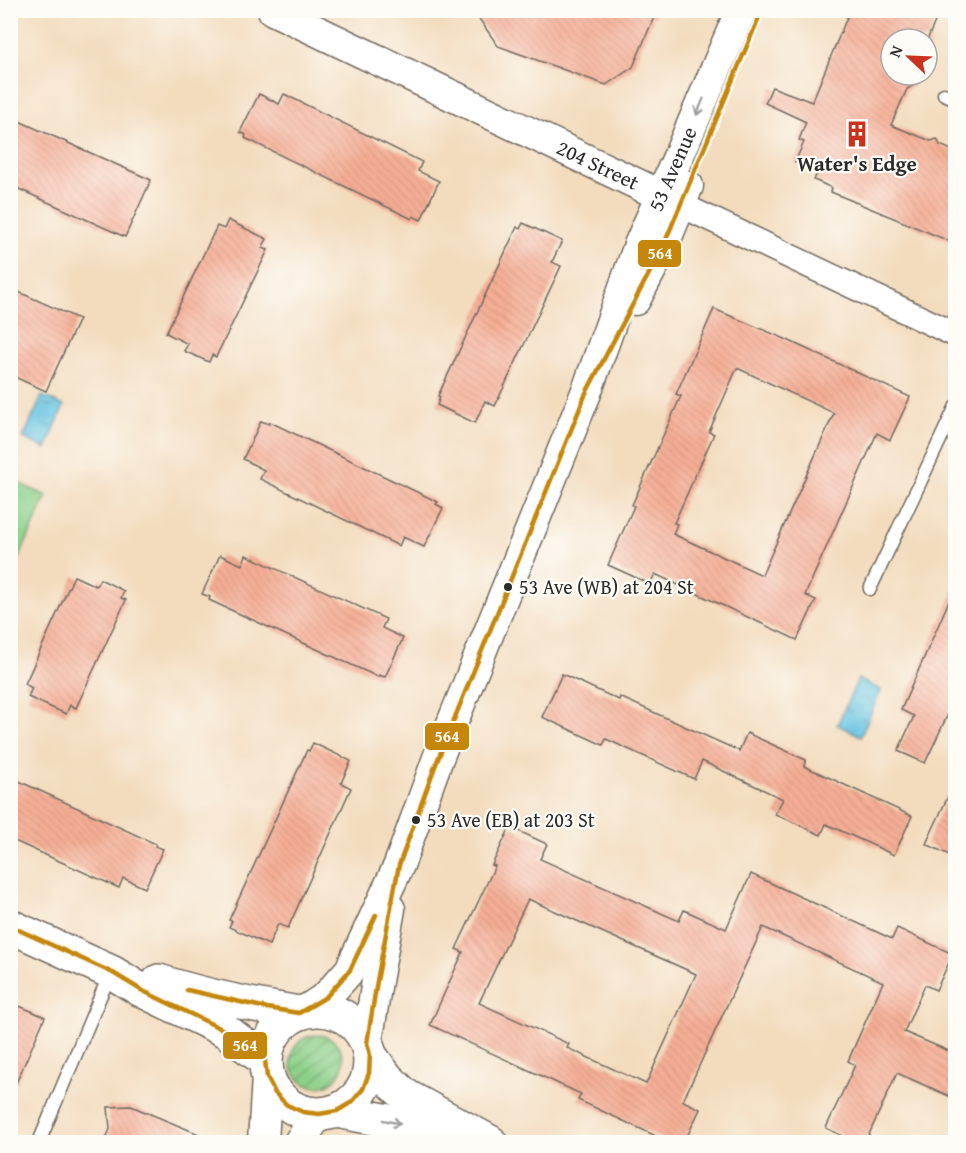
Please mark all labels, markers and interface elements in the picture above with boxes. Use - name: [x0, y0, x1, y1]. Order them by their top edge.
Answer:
- north arrow: [879, 27, 939, 87]
- text: N: [882, 41, 908, 61]
- one-way arrow: [694, 97, 705, 115]
- building icon: Water's Edge: [842, 119, 872, 149]
- street label: 53 Avenue: [640, 122, 704, 216]
- street label: 204 Street: [552, 132, 645, 198]
- place label: Water's Edge: [797, 148, 917, 179]
- line badge: 564: [637, 239, 682, 268]
- text: 564: [648, 241, 672, 265]
- place label: 53 Ave (WB) at 204 St: [519, 572, 694, 601]
- marker: 53 Ave (WB) at 204 St: [502, 581, 514, 593]
- line badge: 564: [424, 722, 470, 751]
- text: 564: [435, 724, 459, 748]
- place label: 53 Ave (EB) at 203 St: [427, 805, 595, 834]
- marker: 53 Ave (EB) at 203 St: [410, 814, 422, 826]
- line badge: 564: [222, 1031, 268, 1060]
- text: 564: [233, 1033, 257, 1057]
- one-way arrow: [382, 1116, 401, 1128]

